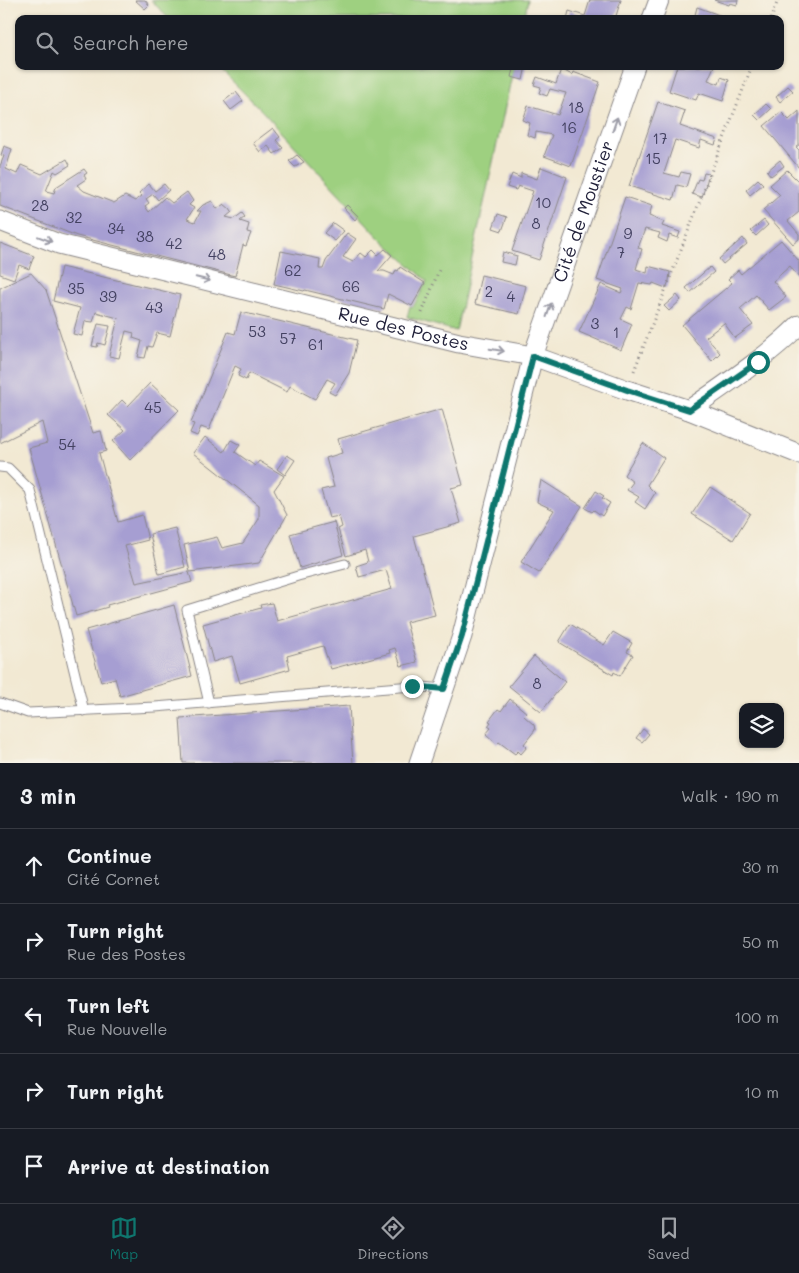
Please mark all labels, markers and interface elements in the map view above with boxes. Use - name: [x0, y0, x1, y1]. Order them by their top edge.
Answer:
- search box: [15, 15, 784, 70]
- icon: search: [33, 29, 61, 57]
- text: Search here: [73, 30, 189, 55]
- house number: 18: [568, 97, 584, 117]
- house number: 16: [561, 117, 577, 137]
- one-way arrow: [611, 117, 620, 132]
- house number: 17: [652, 128, 668, 148]
- street label: Cité de Moustier: [547, 137, 619, 285]
- house number: 15: [645, 148, 661, 168]
- house number: 10: [535, 192, 551, 212]
- house number: 28: [31, 195, 49, 215]
- house number: 32: [65, 207, 83, 227]
- house number: 8: [531, 213, 541, 233]
- house number: 34: [107, 218, 125, 238]
- house number: 9: [624, 223, 633, 243]
- house number: 38: [136, 226, 154, 246]
- house number: 42: [165, 233, 183, 253]
- one-way arrow: [38, 235, 53, 244]
- house number: 7: [617, 242, 625, 262]
- house number: 48: [208, 244, 226, 264]
- house number: 62: [284, 260, 302, 280]
- one-way arrow: [194, 275, 210, 285]
- house number: 66: [342, 276, 360, 296]
- house number: 35: [67, 278, 85, 298]
- house number: 2: [485, 281, 493, 301]
- house number: 39: [99, 286, 117, 306]
- house number: 4: [507, 286, 516, 306]
- house number: 43: [145, 297, 163, 317]
- street label: Rue des Postes: [336, 301, 471, 355]
- one-way arrow: [545, 303, 554, 318]
- house number: 3: [591, 313, 600, 333]
- house number: 53: [248, 321, 266, 341]
- house number: 1: [613, 322, 619, 342]
- house number: 57: [279, 328, 297, 348]
- house number: 61: [308, 334, 324, 354]
- one-way arrow: [488, 345, 504, 355]
- route start: [747, 351, 770, 374]
- house number: 45: [144, 397, 162, 417]
- house number: 54: [58, 434, 76, 454]
- house number: 8: [532, 673, 542, 693]
- route end: [401, 675, 424, 698]
- map controls: [739, 703, 784, 748]
- button: layers: [739, 703, 784, 748]
- text: 3 min: [20, 782, 76, 809]
- text: Walk · 190 m: [681, 785, 779, 806]
- text: Continue: [67, 843, 152, 868]
- icon: ahead: [20, 852, 48, 880]
- text: 30 m: [742, 856, 779, 877]
- text: Cité Cornet: [67, 868, 160, 889]
- text: Turn right: [67, 918, 164, 943]
- icon: right: [20, 927, 48, 955]
- text: 50 m: [742, 931, 779, 952]
- text: Rue des Postes: [67, 943, 186, 964]
- text: Turn left: [67, 993, 150, 1018]
- icon: left: [20, 1002, 48, 1030]
- text: 100 m: [734, 1006, 779, 1027]
- text: Rue Nouvelle: [67, 1018, 167, 1039]
- icon: right: [20, 1077, 48, 1105]
- text: Turn right: [67, 1079, 164, 1104]
- text: 10 m: [744, 1081, 779, 1102]
- icon: arrive: [20, 1152, 48, 1180]
- text: Arrive at destination: [67, 1154, 270, 1179]
- tab: Map: [110, 1214, 138, 1263]
- tab: Directions: [357, 1214, 429, 1263]
- tab: Saved: [648, 1214, 689, 1263]

